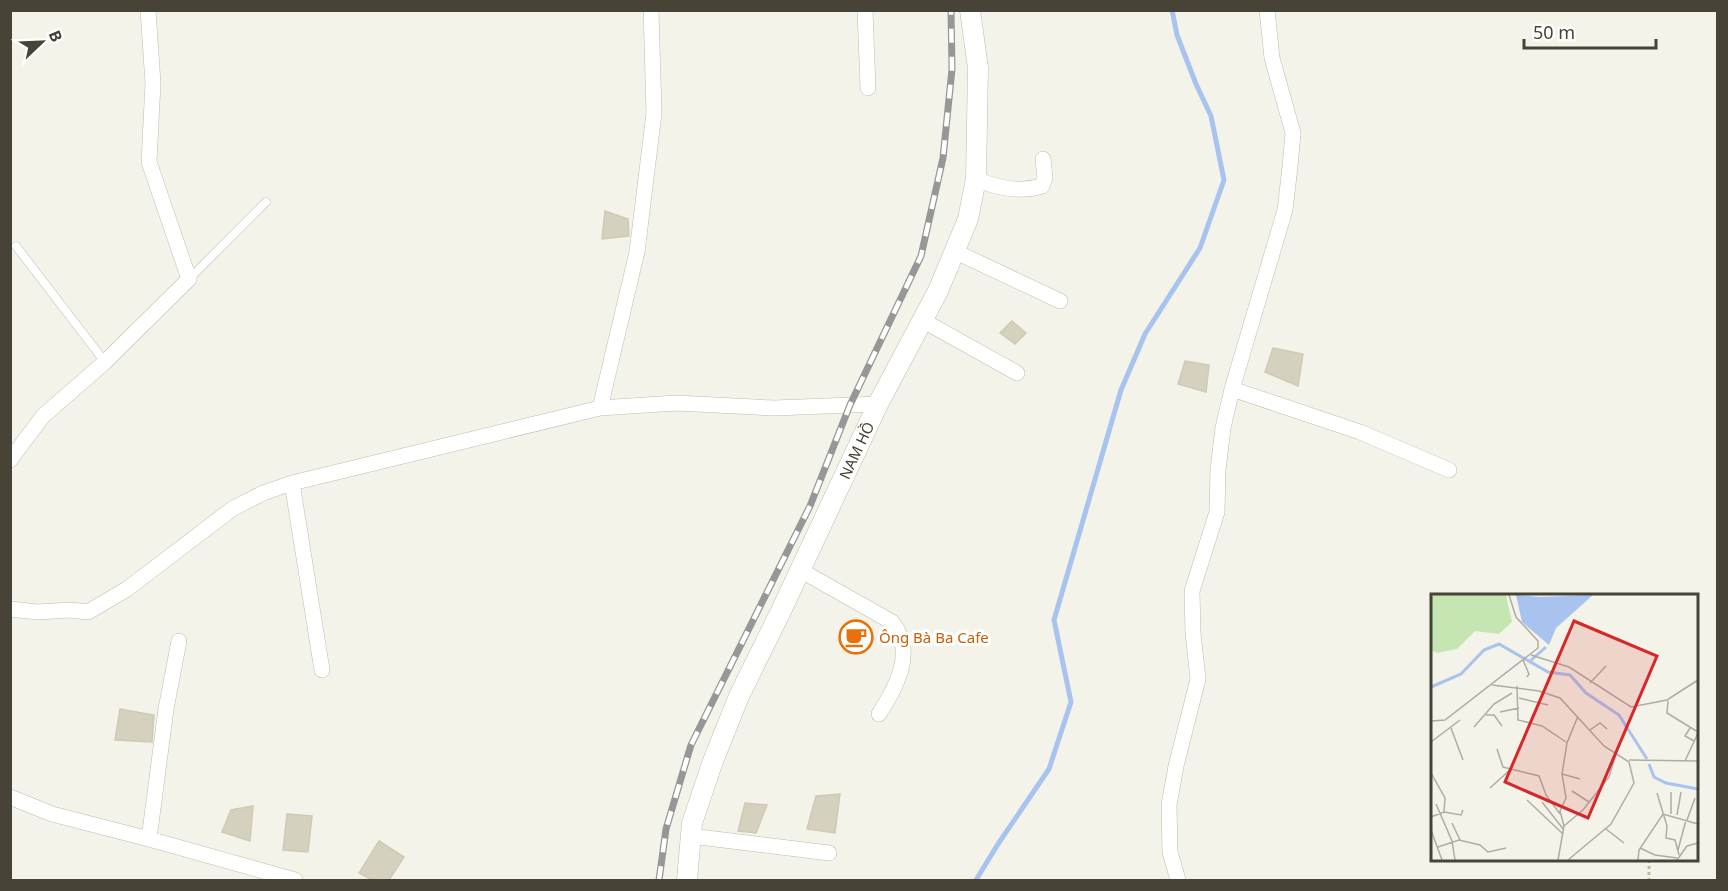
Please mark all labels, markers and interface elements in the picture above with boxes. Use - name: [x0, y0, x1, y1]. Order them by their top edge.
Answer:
- north arrow: [12, 12, 72, 72]
- scale bar: [1524, 12, 1656, 50]
- text: 50 m: [1533, 20, 1575, 44]
- text: B: [44, 27, 68, 45]
- street label: NAM HỒ: [834, 418, 878, 482]
- inset map: [1431, 594, 1698, 861]
- cafe icon: Ông Bà Ba Cafe: [838, 619, 874, 655]
- place label: Ông Bà Ba Cafe: [879, 627, 989, 647]

